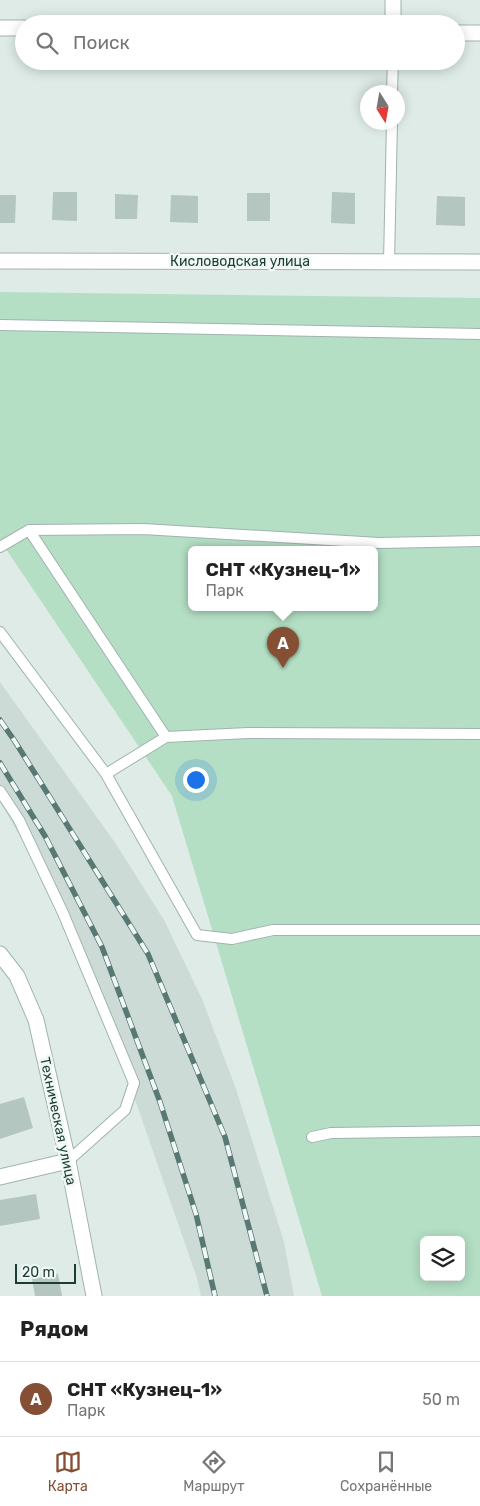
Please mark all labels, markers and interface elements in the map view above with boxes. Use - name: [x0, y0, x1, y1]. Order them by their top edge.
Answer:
- search box: [15, 15, 465, 70]
- icon: search: [33, 29, 61, 57]
- text: Поиск: [73, 31, 130, 54]
- north arrow: [360, 85, 405, 130]
- street label: Кисловодская улица: [170, 253, 310, 270]
- popup: [188, 546, 378, 611]
- text: СНТ «Кузнец-1»: [206, 558, 360, 581]
- text: Парк: [206, 581, 244, 600]
- pin: A: [267, 627, 299, 668]
- your location: [183, 767, 209, 793]
- street label: Техническая улица: [36, 1055, 80, 1187]
- map controls: [420, 1236, 465, 1281]
- button: layers: [420, 1236, 465, 1281]
- scale bar: [15, 1261, 76, 1284]
- text: 20 m: [22, 1264, 55, 1281]
- text: Рядом: [20, 1316, 89, 1341]
- text: СНТ «Кузнец-1»: [67, 1378, 222, 1401]
- text: A: [30, 1390, 42, 1409]
- text: 50 m: [422, 1390, 460, 1409]
- text: Парк: [67, 1401, 105, 1420]
- tab: Карта: [48, 1448, 88, 1495]
- tab: Маршрут: [183, 1448, 244, 1495]
- tab: Сохранённые: [340, 1448, 432, 1495]

